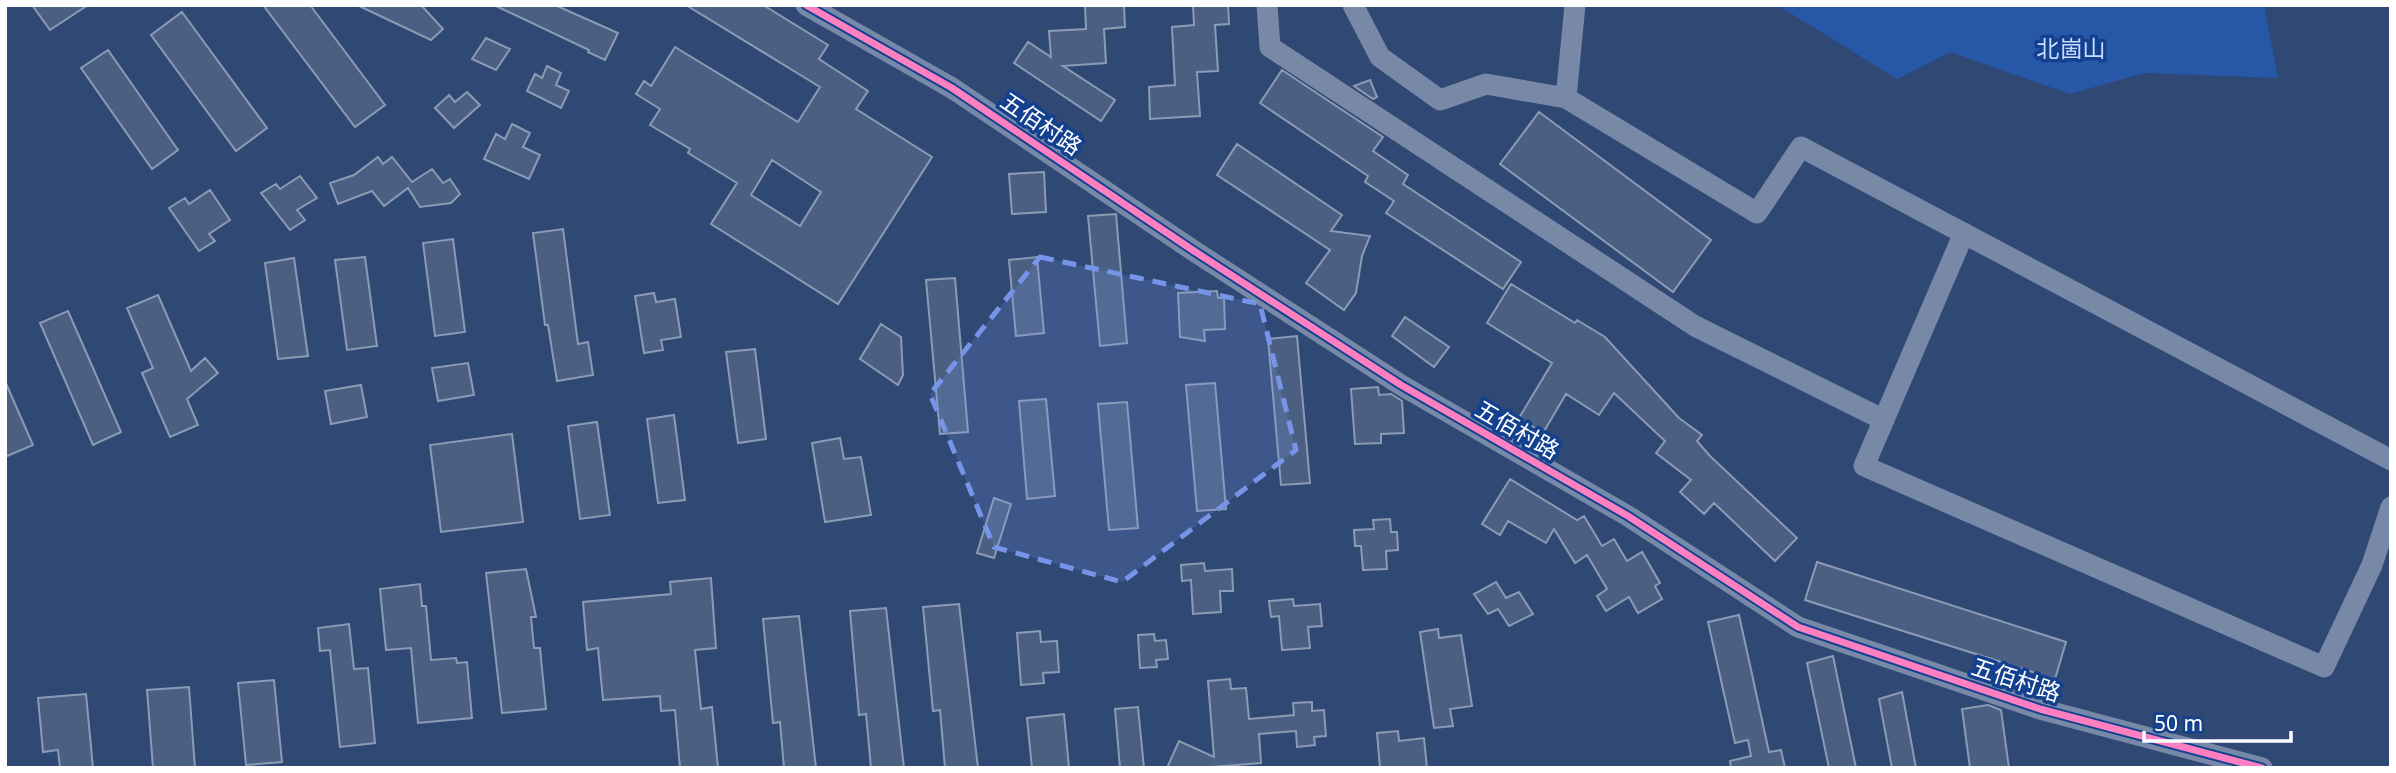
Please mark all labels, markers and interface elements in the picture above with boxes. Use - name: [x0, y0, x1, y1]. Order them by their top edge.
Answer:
- park label: 北崮山: [2037, 32, 2106, 64]
- street label: 五佰村路: [994, 84, 1089, 162]
- street label: 五佰村路: [1470, 392, 1565, 466]
- street label: 五佰村路: [1968, 650, 2065, 708]
- scale bar: [2144, 700, 2291, 744]
- text: 50 m: [2154, 709, 2203, 737]

